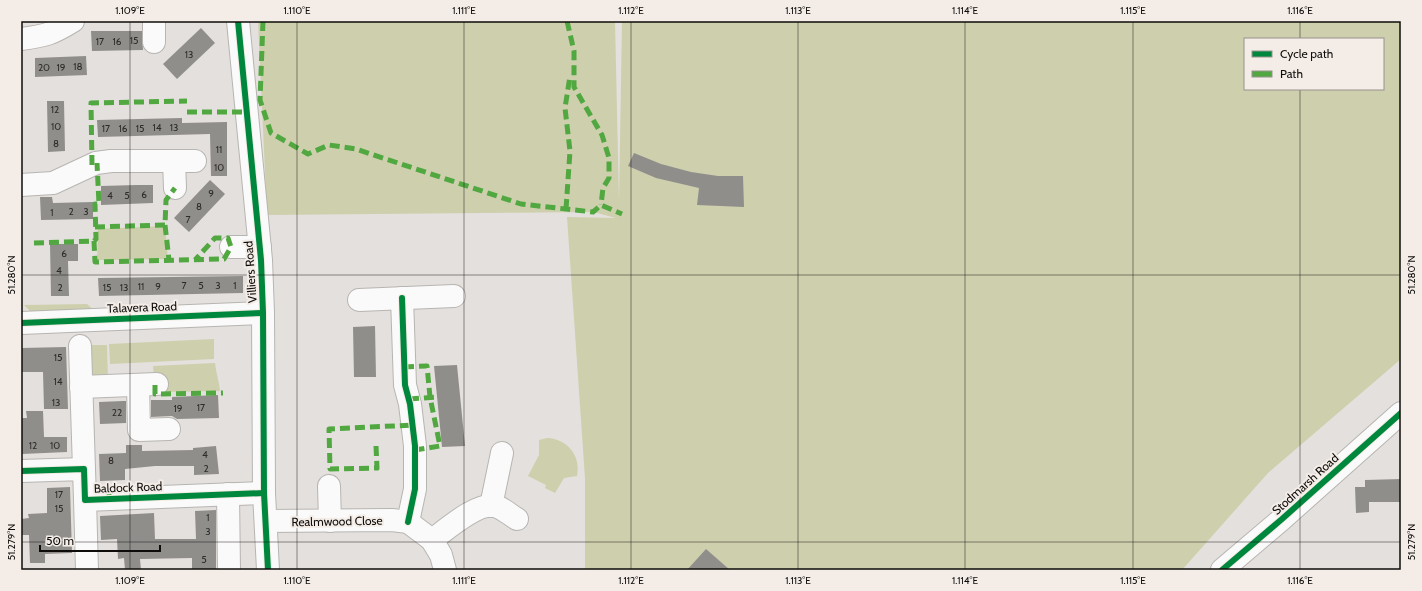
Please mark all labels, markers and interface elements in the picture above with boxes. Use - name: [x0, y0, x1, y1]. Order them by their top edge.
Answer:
- text: 1.109°E: [115, 4, 145, 17]
- text: 1.110°E: [283, 4, 311, 17]
- text: 1.111°E: [452, 4, 476, 17]
- text: 1.112°E: [618, 4, 644, 17]
- text: 1.113°E: [785, 4, 811, 17]
- text: 1.114°E: [952, 4, 978, 17]
- text: 1.115°E: [1120, 4, 1146, 17]
- text: 1.116°E: [1287, 4, 1313, 17]
- house number: 15: [130, 34, 138, 47]
- house number: 17: [96, 35, 104, 48]
- house number: 16: [113, 35, 122, 48]
- legend: [1244, 38, 1384, 90]
- text: Cycle path: [1280, 46, 1333, 61]
- house number: 13: [185, 48, 193, 61]
- house number: 18: [73, 60, 83, 73]
- house number: 20: [38, 61, 50, 74]
- house number: 19: [57, 61, 66, 74]
- text: Path: [1280, 66, 1303, 81]
- house number: 12: [51, 103, 59, 116]
- house number: 10: [51, 120, 61, 133]
- house number: 14: [152, 121, 162, 134]
- house number: 13: [170, 121, 178, 134]
- house number: 17: [102, 122, 110, 135]
- house number: 16: [119, 122, 128, 135]
- house number: 15: [136, 122, 144, 135]
- house number: 8: [53, 137, 59, 150]
- house number: 11: [216, 143, 222, 156]
- house number: 10: [214, 161, 224, 174]
- house number: 9: [208, 187, 214, 200]
- house number: 6: [141, 188, 147, 201]
- house number: 4: [107, 189, 113, 202]
- house number: 5: [124, 189, 130, 202]
- house number: 8: [196, 200, 202, 213]
- house number: 2: [68, 205, 74, 218]
- house number: 3: [83, 205, 89, 218]
- house number: 1: [50, 206, 54, 219]
- house number: 7: [185, 213, 191, 226]
- street label: Villiers Road: [240, 240, 260, 304]
- house number: 6: [61, 247, 67, 260]
- text: 51.280°N: [5, 256, 18, 294]
- text: 51.280°N: [1405, 256, 1418, 294]
- house number: 4: [56, 264, 62, 277]
- house number: 7: [181, 279, 187, 292]
- house number: 5: [198, 279, 204, 292]
- house number: 3: [215, 279, 221, 292]
- house number: 1: [233, 279, 237, 292]
- house number: 11: [138, 280, 144, 293]
- house number: 9: [155, 280, 161, 293]
- house number: 2: [57, 281, 63, 294]
- house number: 15: [103, 281, 111, 294]
- house number: 13: [120, 281, 128, 294]
- street label: Talavera Road: [107, 298, 177, 316]
- house number: 15: [54, 351, 62, 364]
- house number: 14: [53, 375, 63, 388]
- house number: 13: [52, 396, 60, 409]
- house number: 17: [197, 401, 205, 414]
- house number: 19: [174, 402, 183, 415]
- house number: 22: [112, 406, 122, 419]
- house number: 12: [29, 439, 37, 452]
- house number: 10: [50, 439, 60, 452]
- house number: 4: [202, 448, 208, 461]
- street label: Stodmarsh Road: [1269, 450, 1341, 518]
- house number: 8: [108, 454, 114, 467]
- house number: 2: [203, 462, 209, 475]
- street label: Baldock Road: [94, 478, 162, 496]
- house number: 17: [55, 488, 63, 501]
- house number: 15: [55, 502, 63, 515]
- house number: 1: [206, 511, 210, 524]
- street label: Realmwood Close: [291, 513, 383, 529]
- text: 51.279°N: [5, 524, 18, 560]
- text: 51.279°N: [1405, 524, 1418, 560]
- house number: 3: [205, 525, 211, 538]
- scale bar: [40, 527, 160, 553]
- text: 50 m: [46, 533, 74, 548]
- house number: 5: [201, 553, 207, 566]
- text: 1.109°E: [115, 574, 145, 587]
- text: 1.110°E: [283, 574, 311, 587]
- text: 1.111°E: [452, 574, 476, 587]
- text: 1.112°E: [618, 574, 644, 587]
- text: 1.113°E: [785, 574, 811, 587]
- text: 1.114°E: [952, 574, 978, 587]
- text: 1.115°E: [1120, 574, 1146, 587]
- text: 1.116°E: [1287, 574, 1313, 587]

